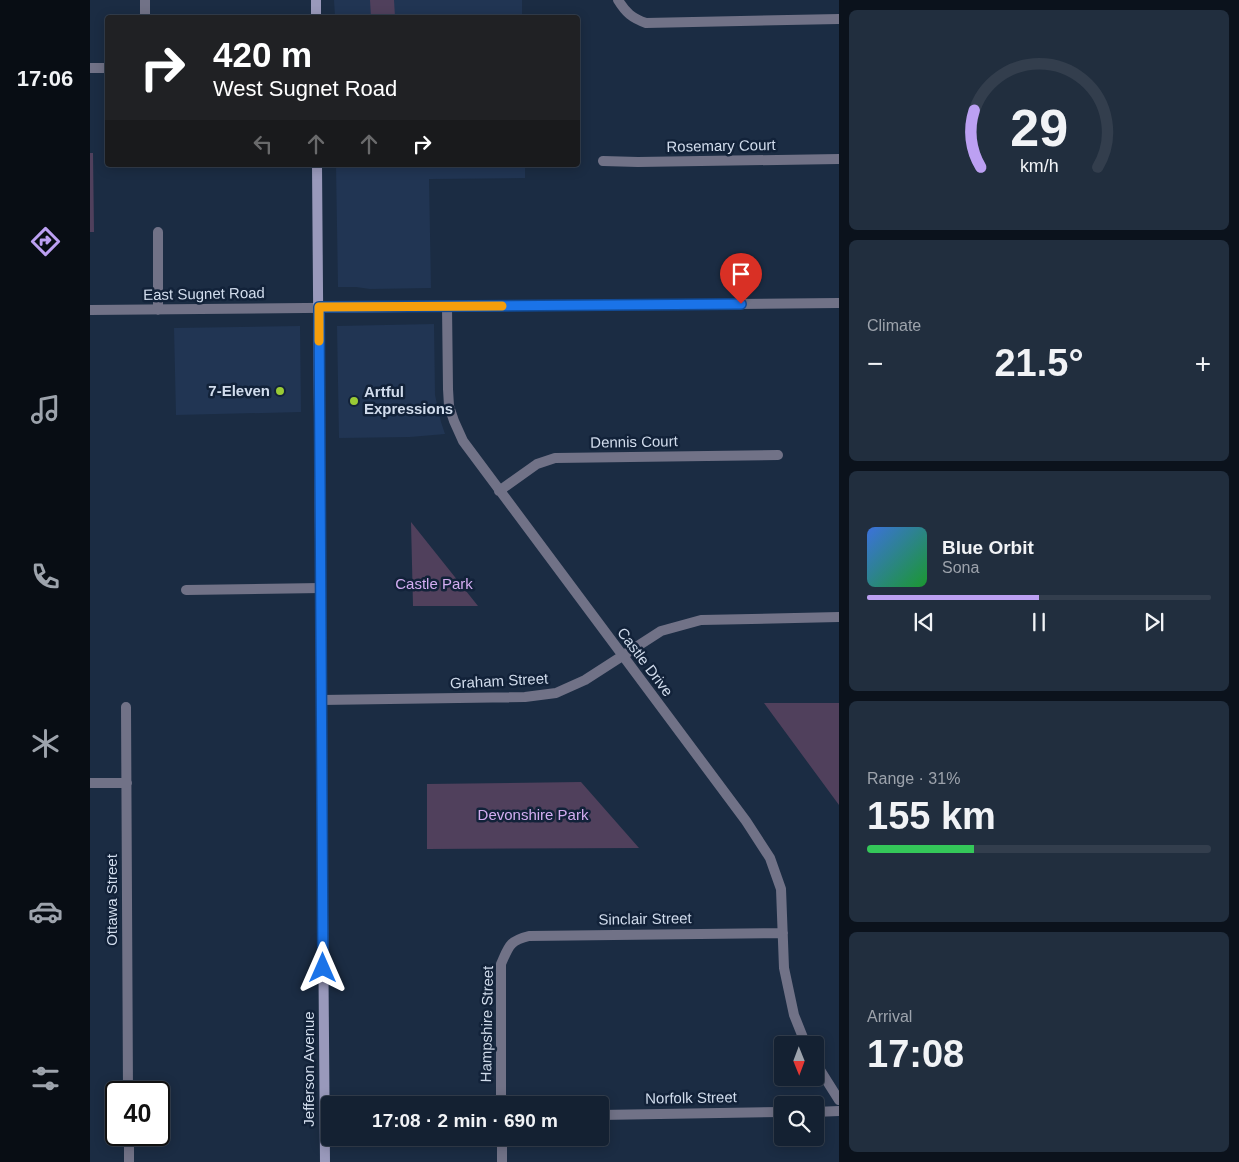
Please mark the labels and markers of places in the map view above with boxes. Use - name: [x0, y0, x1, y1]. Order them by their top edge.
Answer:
- pin: [720, 253, 762, 304]
- place label: 7-Eleven: [208, 382, 270, 399]
- place label: Artful Expressions: [364, 383, 453, 417]
- marker: 7-Eleven: [274, 385, 286, 397]
- marker: Artful Expressions: [348, 395, 360, 407]

